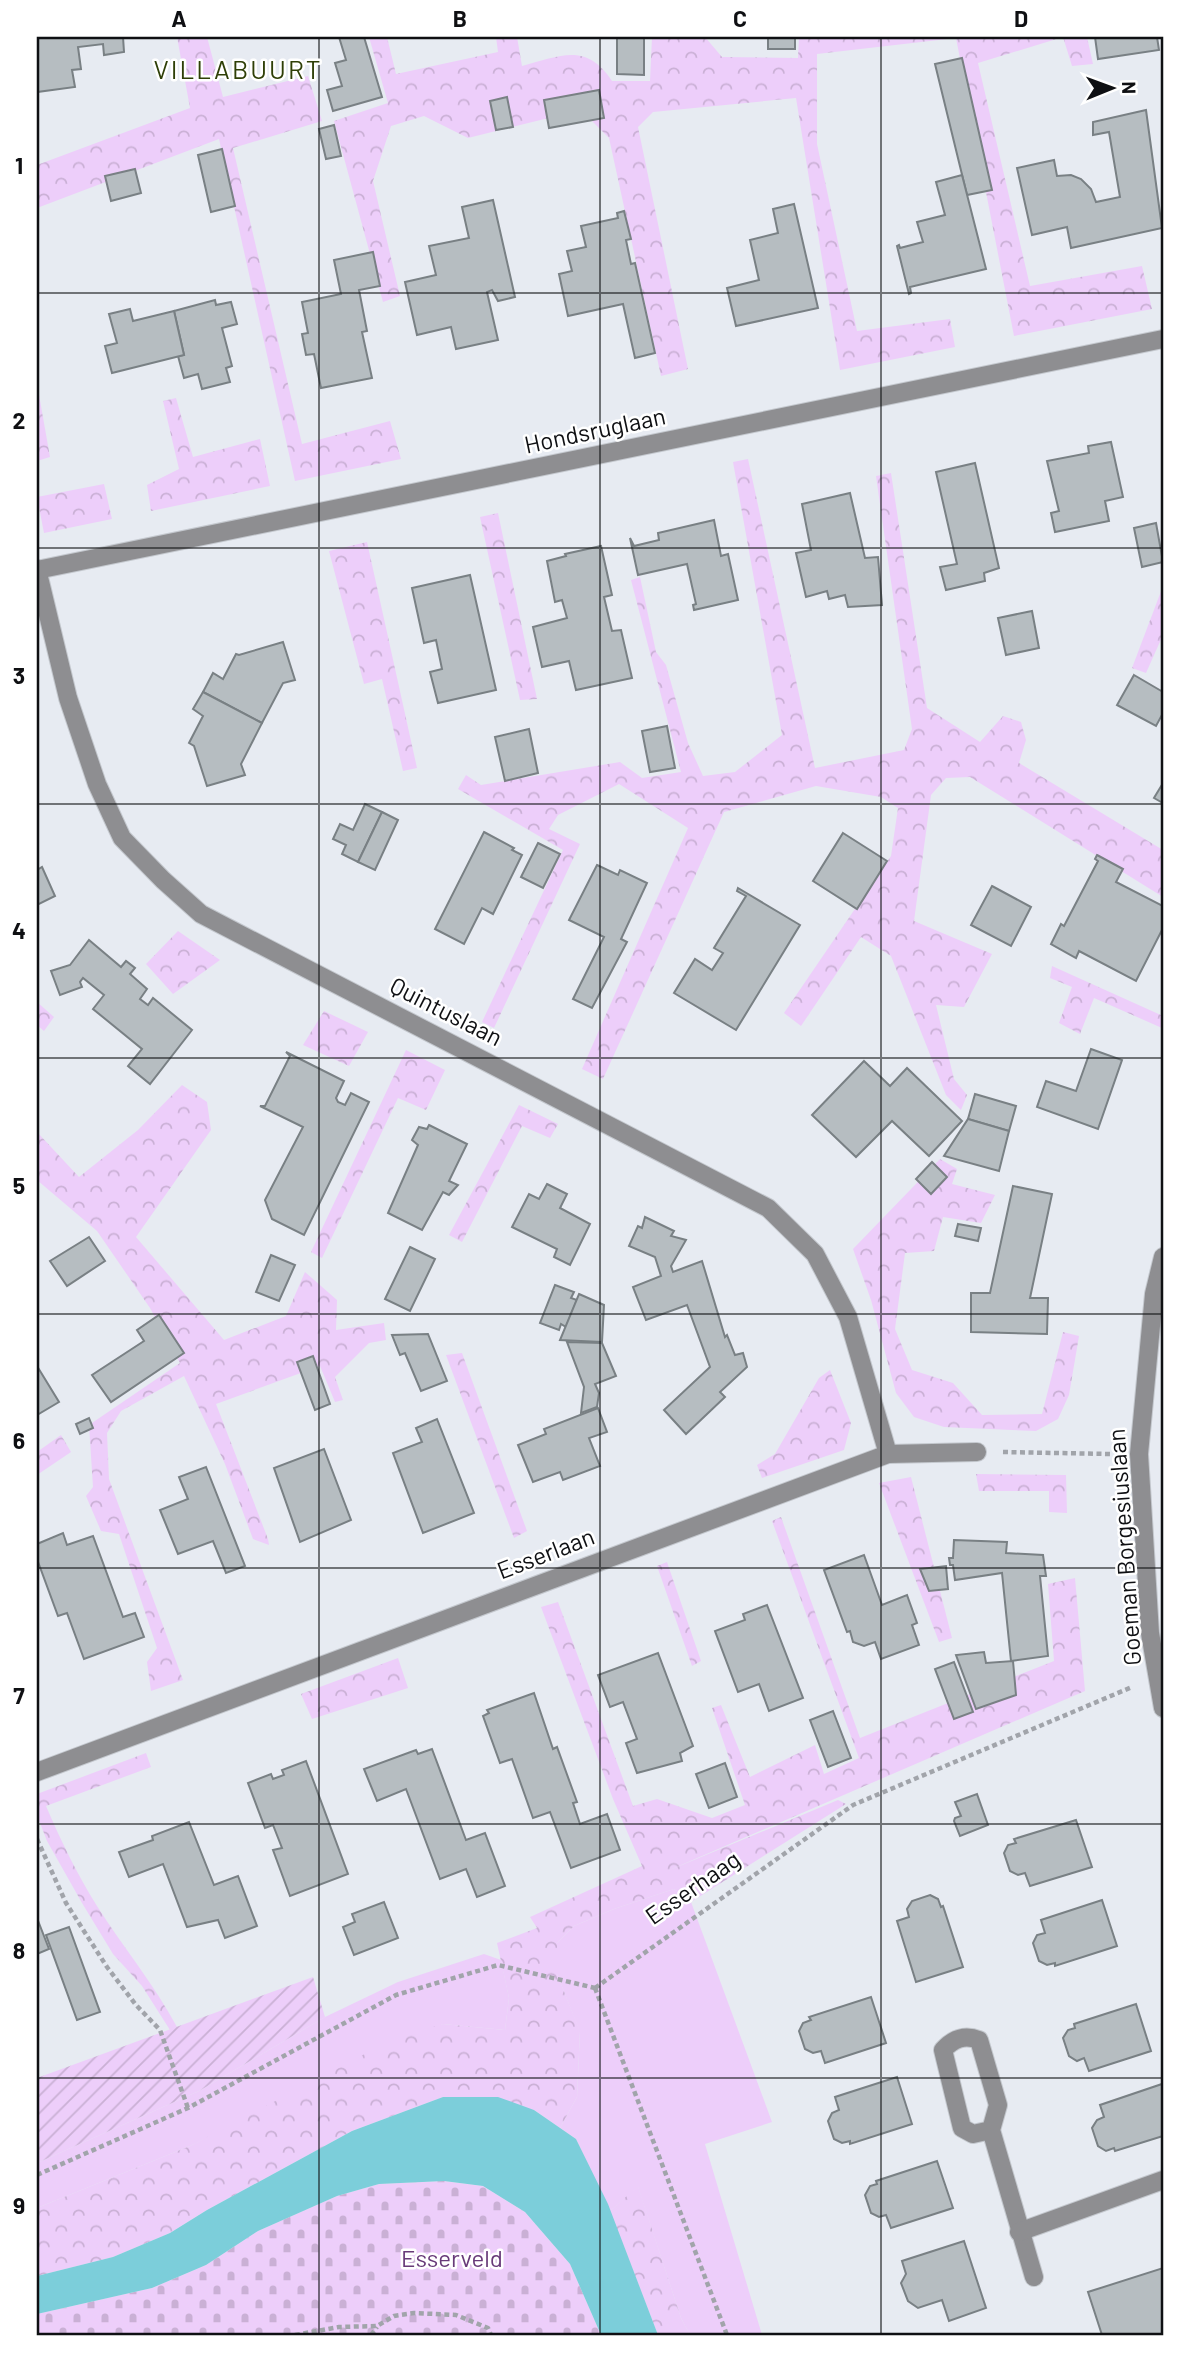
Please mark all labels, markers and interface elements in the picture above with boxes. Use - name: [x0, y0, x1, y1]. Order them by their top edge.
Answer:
- text: A: [171, 4, 187, 32]
- text: B: [453, 4, 467, 32]
- text: C: [733, 4, 747, 32]
- text: D: [1014, 4, 1028, 32]
- north arrow: [1078, 52, 1148, 122]
- district label: VILLABUURT: [153, 53, 323, 84]
- text: N: [1118, 81, 1141, 94]
- text: 1: [15, 151, 23, 179]
- street label: Hondsruglaan: [521, 400, 668, 459]
- text: 2: [13, 406, 25, 434]
- text: 3: [13, 661, 25, 689]
- text: 4: [12, 916, 26, 944]
- street label: Quintuslaan: [386, 970, 508, 1051]
- text: 5: [13, 1171, 25, 1199]
- text: 6: [13, 1426, 25, 1454]
- street label: Goeman Borgesiuslaan: [1101, 1428, 1146, 1667]
- street label: Esserlaan: [493, 1521, 598, 1584]
- text: 7: [13, 1681, 25, 1709]
- street label: Esserhaag: [639, 1844, 745, 1930]
- text: 8: [13, 1936, 25, 1964]
- text: 9: [13, 2191, 25, 2219]
- park label: Esserveld: [401, 2243, 503, 2272]

